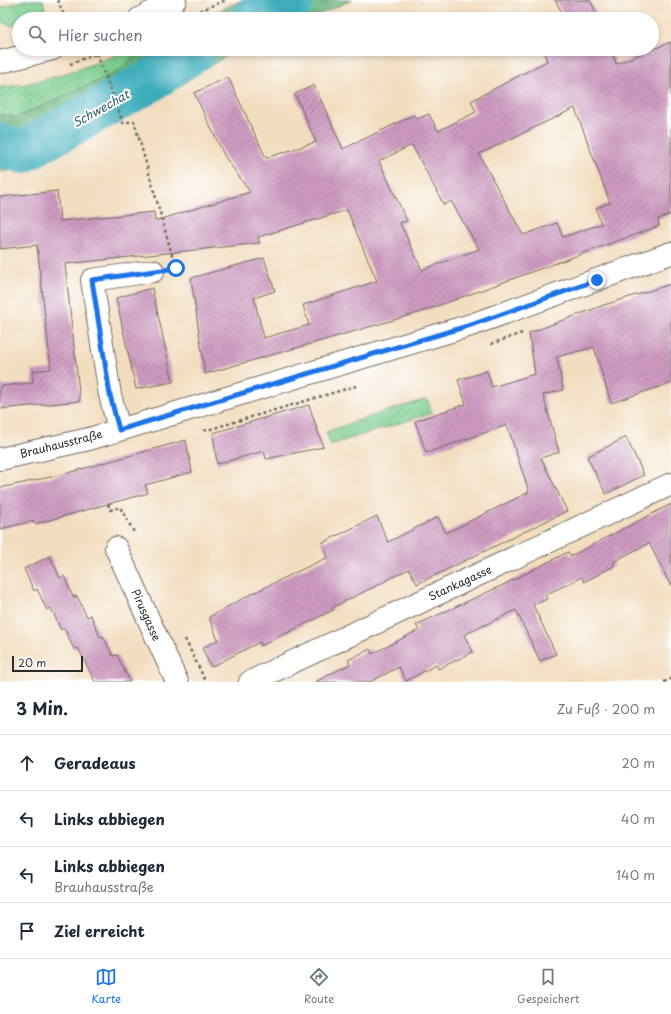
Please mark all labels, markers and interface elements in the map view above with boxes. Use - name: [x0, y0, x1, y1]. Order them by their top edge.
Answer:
- search box: [12, 12, 659, 56]
- icon: search: [26, 23, 48, 45]
- text: Hier suchen: [58, 23, 143, 46]
- water label: Schwechat: [69, 84, 134, 131]
- route start: [167, 259, 185, 277]
- route end: [588, 271, 606, 289]
- street label: Brauhausstraße: [18, 425, 104, 462]
- street label: Stankagasse: [425, 560, 494, 605]
- street label: Pirusgasse: [127, 586, 165, 644]
- scale bar: [12, 654, 83, 673]
- text: 20 m: [18, 654, 46, 671]
- text: 3 Min.: [16, 695, 68, 721]
- text: Zu Fuß · 200 m: [557, 699, 655, 718]
- text: Geradeaus: [54, 751, 136, 774]
- icon: ahead: [16, 752, 38, 774]
- text: 20 m: [621, 753, 655, 772]
- text: Links abbiegen: [54, 807, 165, 830]
- icon: left: [16, 808, 38, 830]
- text: 40 m: [621, 809, 655, 828]
- text: Links abbiegen: [54, 854, 165, 877]
- icon: left: [16, 864, 38, 886]
- text: 140 m: [616, 865, 655, 884]
- text: Brauhausstraße: [54, 877, 154, 896]
- text: Ziel erreicht: [54, 919, 145, 942]
- icon: arrive: [16, 920, 38, 942]
- tab: Karte: [91, 966, 121, 1007]
- tab: Route: [304, 966, 334, 1007]
- tab: Gespeichert: [517, 966, 580, 1007]

